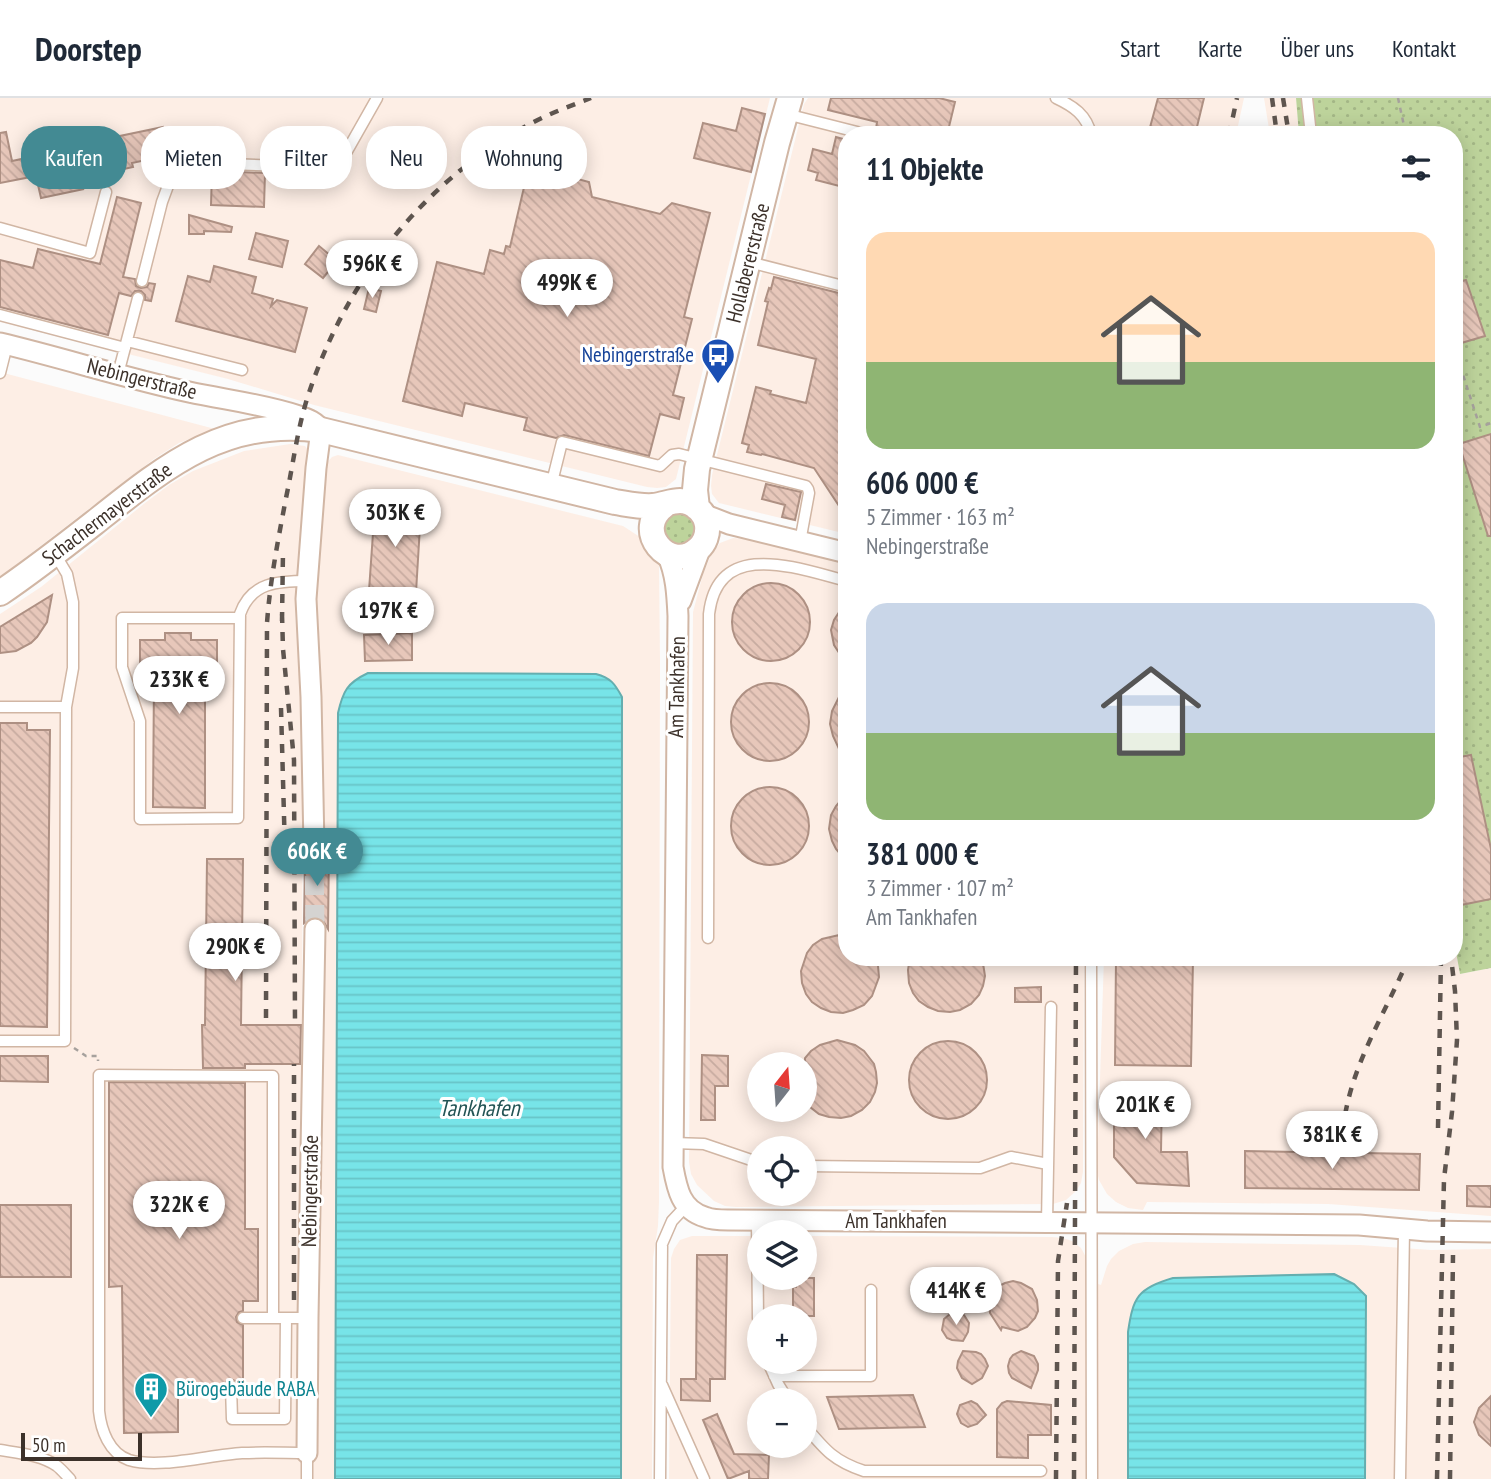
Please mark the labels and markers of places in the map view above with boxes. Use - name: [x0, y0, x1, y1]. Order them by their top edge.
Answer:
- pin: 596K €: [315, 240, 429, 300]
- pin: 499K €: [510, 260, 624, 319]
- bus stop icon: Nebingerstraße: [699, 336, 737, 385]
- place label: Nebingerstraße: [582, 341, 694, 368]
- pin: 303K €: [338, 490, 452, 549]
- pin: 197K €: [331, 588, 445, 647]
- pin: 233K €: [122, 656, 236, 716]
- pin: 606K €: [260, 828, 374, 888]
- pin: 290K €: [178, 924, 292, 983]
- pin: 201K €: [1088, 1082, 1202, 1141]
- pin: 381K €: [1275, 1112, 1389, 1171]
- pin: 322K €: [122, 1182, 236, 1241]
- pin: 414K €: [899, 1268, 1013, 1327]
- building icon: Bürogebäude RABA: [132, 1370, 170, 1419]
- place label: Bürogebäude RABA: [176, 1375, 316, 1402]

